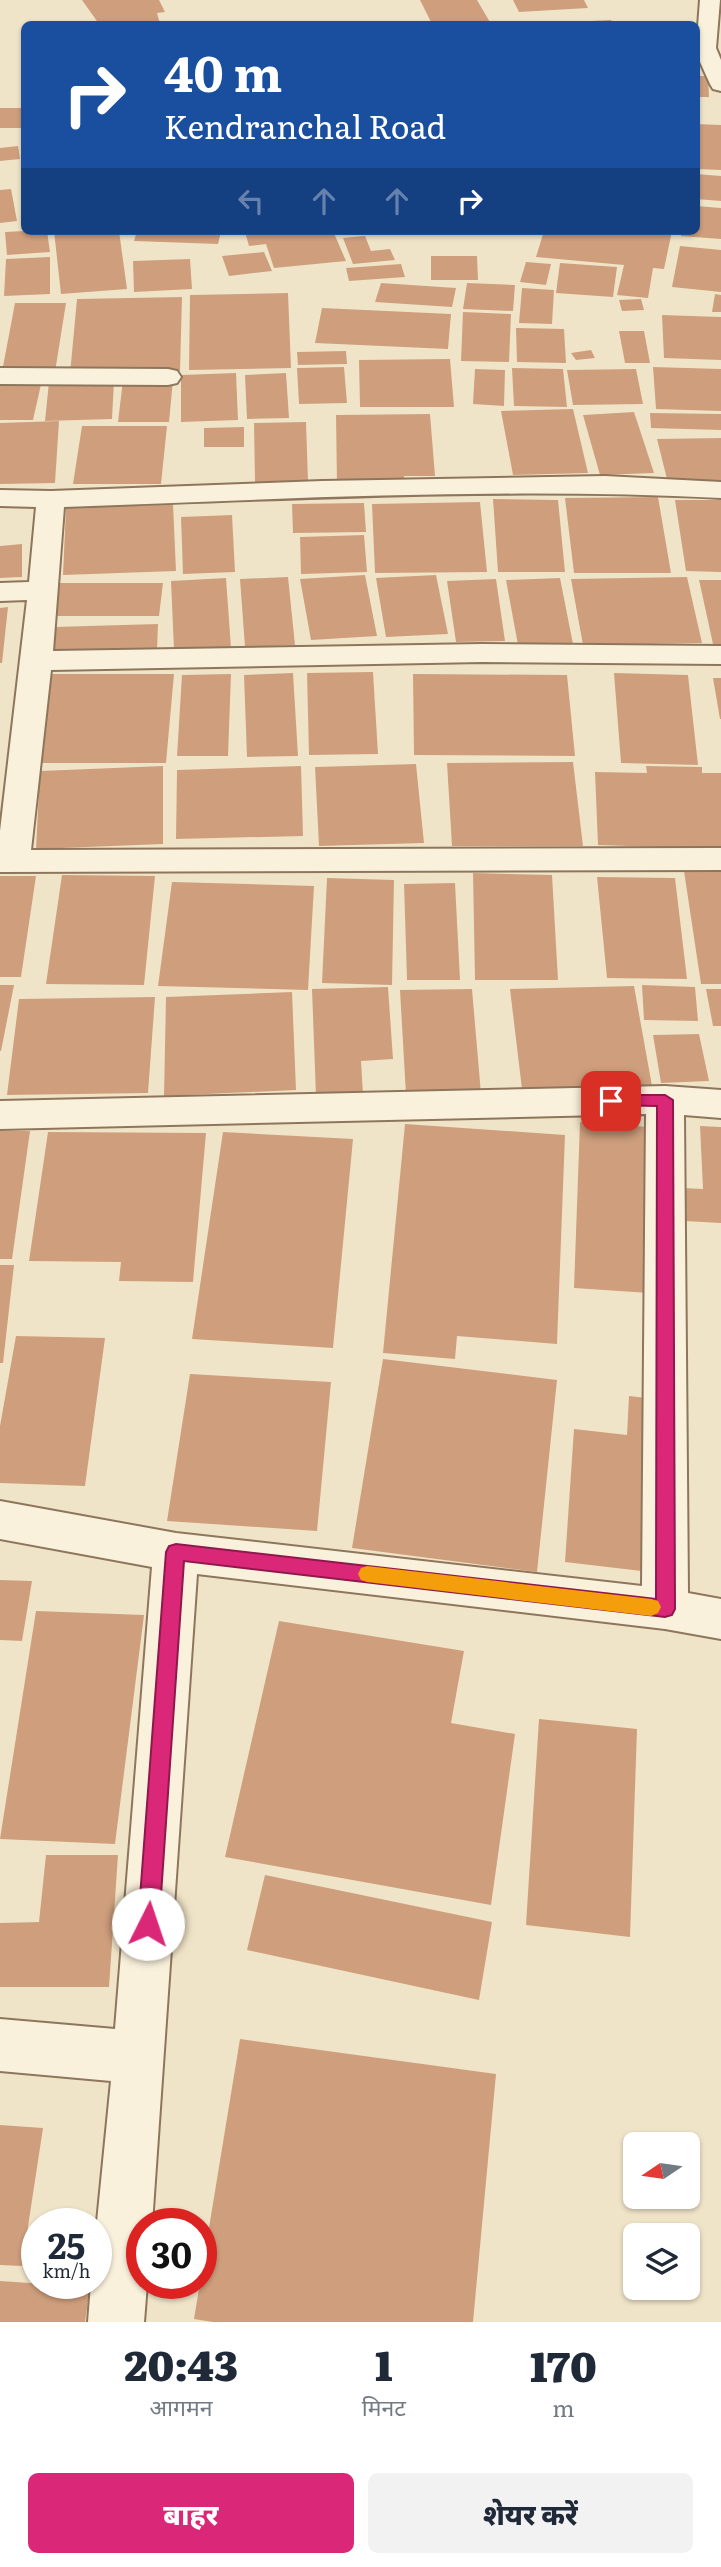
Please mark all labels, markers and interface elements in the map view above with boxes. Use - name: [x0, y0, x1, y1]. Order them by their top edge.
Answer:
- text: 40 m: [164, 34, 282, 107]
- icon: right: [49, 49, 140, 140]
- text: Kendranchal Road: [164, 101, 446, 149]
- icon: left: [232, 182, 270, 220]
- icon: ahead: [305, 182, 343, 220]
- icon: ahead: [378, 182, 416, 220]
- icon: right: [451, 182, 489, 220]
- pin: [581, 1071, 641, 1131]
- icon: arrive: [592, 1082, 630, 1120]
- position arrow: [111, 1887, 185, 1961]
- north arrow: [623, 2132, 700, 2208]
- map controls: [623, 2132, 700, 2300]
- speed limit sign: 30: [126, 2208, 217, 2299]
- text: 25: [48, 2218, 85, 2270]
- button: layers: [623, 2223, 700, 2300]
- text: km/h: [43, 2257, 90, 2284]
- text: 20:43: [124, 2332, 238, 2394]
- text: 1: [375, 2332, 393, 2394]
- text: 170: [530, 2333, 597, 2395]
- text: आगमन: [149, 2389, 212, 2423]
- text: मिनट: [362, 2389, 406, 2423]
- text: m: [552, 2390, 575, 2424]
- button: बाहर: [28, 2473, 354, 2553]
- button: शेयर करें: [368, 2473, 693, 2553]

